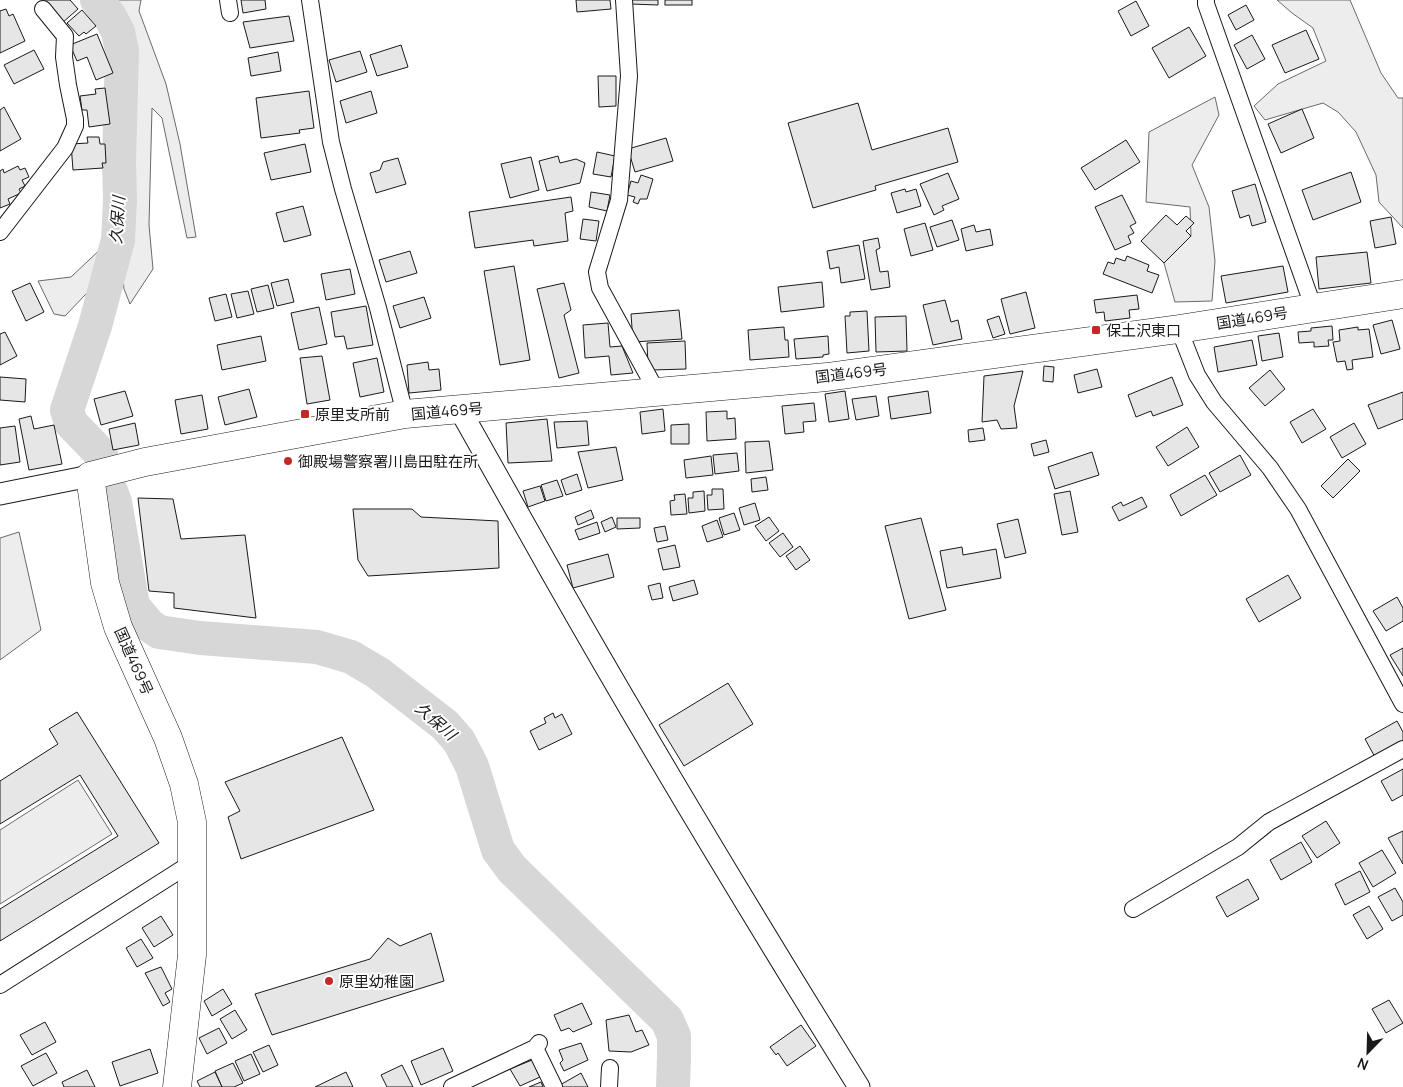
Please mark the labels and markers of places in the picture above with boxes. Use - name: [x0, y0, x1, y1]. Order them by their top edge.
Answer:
- place label: 保土沢東口: [1106, 320, 1181, 341]
- marker: 保土沢東口: [1090, 324, 1102, 336]
- place label: 原里支所前: [315, 404, 390, 425]
- marker: 原里支所前: [299, 408, 311, 420]
- place label: 御殿場警察署川島田駐在所: [298, 451, 478, 472]
- marker: 御殿場警察署川島田駐在所: [282, 455, 294, 467]
- place label: 原里幼稚園: [339, 971, 414, 992]
- marker: 原里幼稚園: [323, 975, 335, 987]

